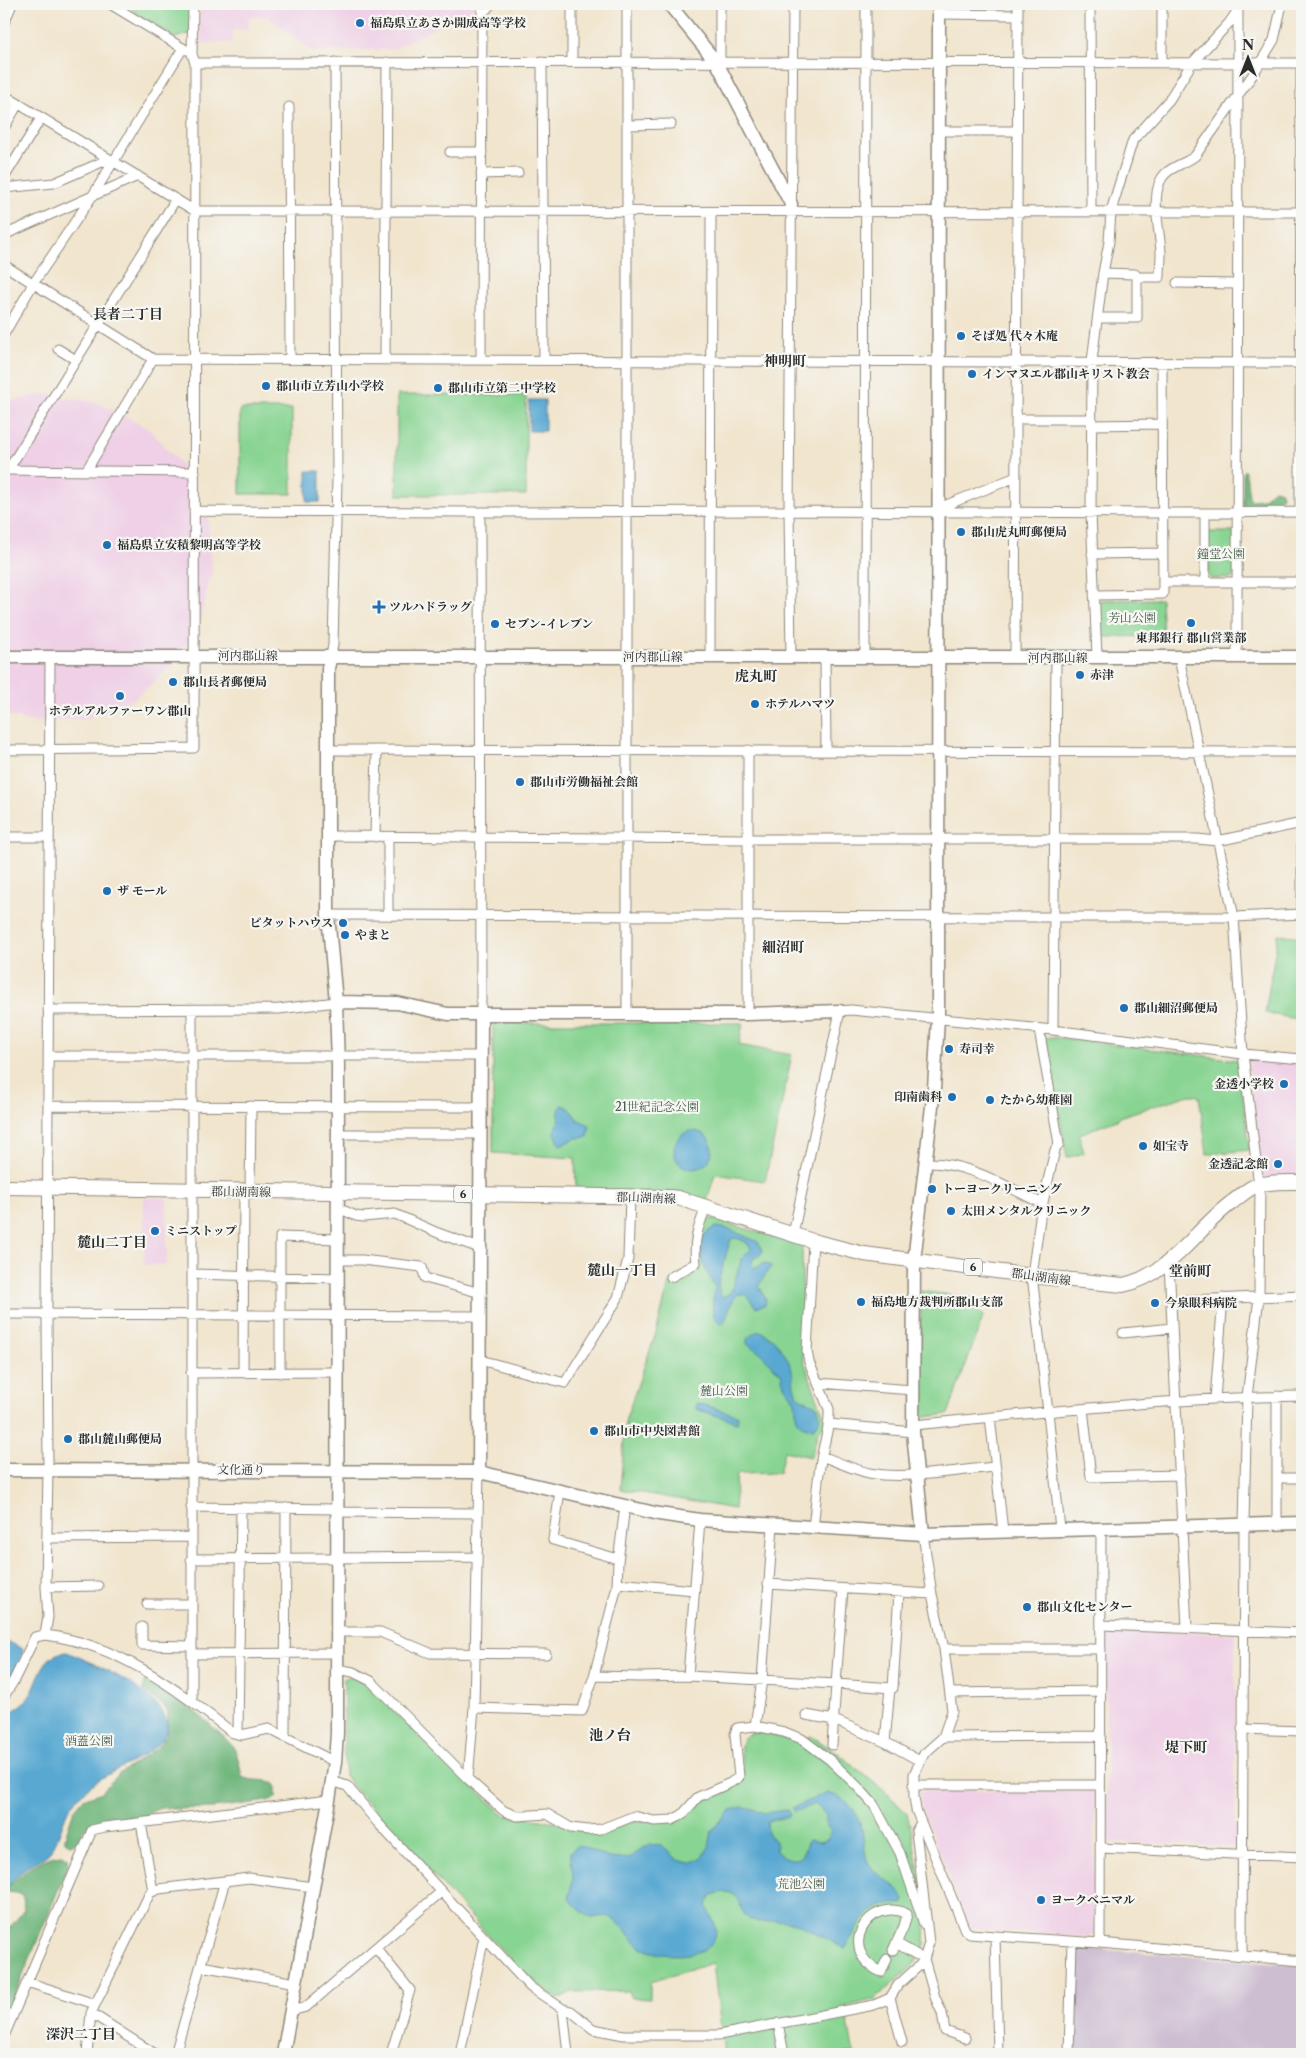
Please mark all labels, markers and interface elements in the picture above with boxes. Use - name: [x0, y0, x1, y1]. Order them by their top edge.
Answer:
- place label: 福島県立あさか開成高等学校: [370, 15, 526, 30]
- marker: 福島県立あさか開成高等学校: [354, 17, 366, 29]
- north arrow: [1224, 32, 1274, 82]
- text: N: [1242, 36, 1254, 54]
- district label: 長者二丁目: [93, 305, 163, 323]
- place label: そば処 代々木庵: [971, 328, 1058, 343]
- marker: そば処 代々木庵: [955, 330, 967, 342]
- district label: 神明町: [764, 352, 807, 370]
- place label: インマヌエル郡山キリスト教会: [982, 366, 1150, 381]
- marker: インマヌエル郡山キリスト教会: [966, 368, 978, 380]
- place label: 郡山市立芳山小学校: [276, 378, 384, 393]
- marker: 郡山市立芳山小学校: [260, 380, 272, 392]
- place label: 郡山市立第二中学校: [448, 380, 556, 395]
- marker: 郡山市立第二中学校: [432, 382, 444, 394]
- place label: 郡山虎丸町郵便局: [971, 524, 1067, 539]
- marker: 郡山虎丸町郵便局: [955, 526, 967, 538]
- place label: 福島県立安積黎明高等学校: [117, 537, 261, 552]
- marker: 福島県立安積黎明高等学校: [101, 539, 113, 551]
- park label: 鐘堂公園: [1197, 546, 1245, 561]
- place label: ツルハドラッグ: [389, 599, 472, 614]
- marker: ツルハドラッグ: [373, 601, 385, 613]
- park label: 芳山公園: [1108, 610, 1156, 625]
- place label: セブン-イレブン: [505, 616, 593, 631]
- marker: 東邦銀行 郡山営業部: [1185, 617, 1197, 629]
- marker: セブン-イレブン: [489, 618, 501, 630]
- place label: 東邦銀行 郡山営業部: [1135, 630, 1247, 645]
- street label: 河内郡山線: [218, 648, 278, 663]
- street label: 河内郡山線: [623, 649, 683, 664]
- street label: 河内郡山線: [1028, 650, 1088, 665]
- district label: 虎丸町: [735, 667, 778, 685]
- place label: 赤津: [1090, 667, 1114, 682]
- marker: 赤津: [1074, 669, 1086, 681]
- place label: 郡山長者郵便局: [183, 674, 267, 689]
- marker: 郡山長者郵便局: [167, 676, 179, 688]
- marker: ホテルアルファーワン郡山: [114, 690, 126, 702]
- place label: ホテルハマツ: [765, 696, 835, 711]
- marker: ホテルハマツ: [749, 698, 761, 710]
- place label: ホテルアルファーワン郡山: [49, 703, 191, 718]
- place label: 郡山市労働福祉会館: [530, 774, 638, 789]
- marker: 郡山市労働福祉会館: [514, 776, 526, 788]
- place label: ザ モール: [117, 883, 167, 898]
- marker: ザ モール: [101, 885, 113, 897]
- place label: ピタットハウス: [250, 915, 333, 930]
- marker: ピタットハウス: [337, 917, 349, 929]
- place label: やまと: [355, 927, 391, 942]
- marker: やまと: [339, 929, 351, 941]
- district label: 細沼町: [762, 938, 805, 956]
- place label: 郡山細沼郵便局: [1134, 1000, 1218, 1015]
- marker: 郡山細沼郵便局: [1118, 1002, 1130, 1014]
- place label: 寿司幸: [959, 1041, 995, 1056]
- marker: 寿司幸: [943, 1043, 955, 1055]
- place label: 金透小学校: [1214, 1076, 1274, 1091]
- marker: 金透小学校: [1278, 1078, 1290, 1090]
- place label: 印南歯科: [894, 1089, 943, 1104]
- marker: 印南歯科: [946, 1091, 958, 1103]
- place label: たから幼稚園: [1000, 1092, 1072, 1107]
- marker: たから幼稚園: [984, 1094, 996, 1106]
- park label: 21世紀記念公園: [615, 1099, 699, 1114]
- place label: 如宝寺: [1153, 1138, 1189, 1153]
- marker: 如宝寺: [1137, 1140, 1149, 1152]
- place label: 金透記念館: [1208, 1156, 1268, 1171]
- marker: 金透記念館: [1272, 1158, 1284, 1170]
- place label: トーヨークリーニング: [942, 1181, 1062, 1196]
- street label: 郡山湖南線: [211, 1183, 271, 1200]
- marker: トーヨークリーニング: [926, 1183, 938, 1195]
- road number: 6: [454, 1186, 472, 1202]
- street label: 郡山湖南線: [616, 1189, 676, 1206]
- place label: 太田メンタルクリニック: [961, 1203, 1092, 1218]
- marker: 太田メンタルクリニック: [945, 1205, 957, 1217]
- place label: ミニストップ: [165, 1223, 237, 1238]
- marker: ミニストップ: [149, 1225, 161, 1237]
- district label: 麓山二丁目: [77, 1233, 147, 1251]
- road number: 6: [964, 1258, 982, 1276]
- district label: 麓山一丁目: [587, 1261, 657, 1279]
- district label: 堂前町: [1169, 1262, 1212, 1280]
- street label: 郡山湖南線: [1010, 1265, 1072, 1288]
- place label: 福島地方裁判所郡山支部: [871, 1294, 1003, 1309]
- place label: 今泉眼科病院: [1165, 1295, 1237, 1310]
- marker: 福島地方裁判所郡山支部: [855, 1296, 867, 1308]
- marker: 今泉眼科病院: [1149, 1297, 1161, 1309]
- park label: 麓山公園: [700, 1383, 748, 1398]
- place label: 郡山市中央図書館: [604, 1423, 700, 1438]
- marker: 郡山市中央図書館: [588, 1425, 600, 1437]
- place label: 郡山麓山郵便局: [78, 1431, 162, 1446]
- marker: 郡山麓山郵便局: [62, 1433, 74, 1445]
- street label: 文化通り: [217, 1462, 265, 1477]
- place label: 郡山文化センター: [1037, 1599, 1133, 1614]
- marker: 郡山文化センター: [1021, 1601, 1033, 1613]
- district label: 池ノ台: [589, 1726, 631, 1744]
- park label: 酒蓋公園: [65, 1733, 113, 1748]
- district label: 堤下町: [1165, 1738, 1208, 1756]
- park label: 荒池公園: [777, 1876, 825, 1891]
- place label: ヨークベニマル: [1051, 1892, 1135, 1907]
- marker: ヨークベニマル: [1035, 1894, 1047, 1906]
- district label: 深沢二丁目: [46, 2025, 116, 2043]

